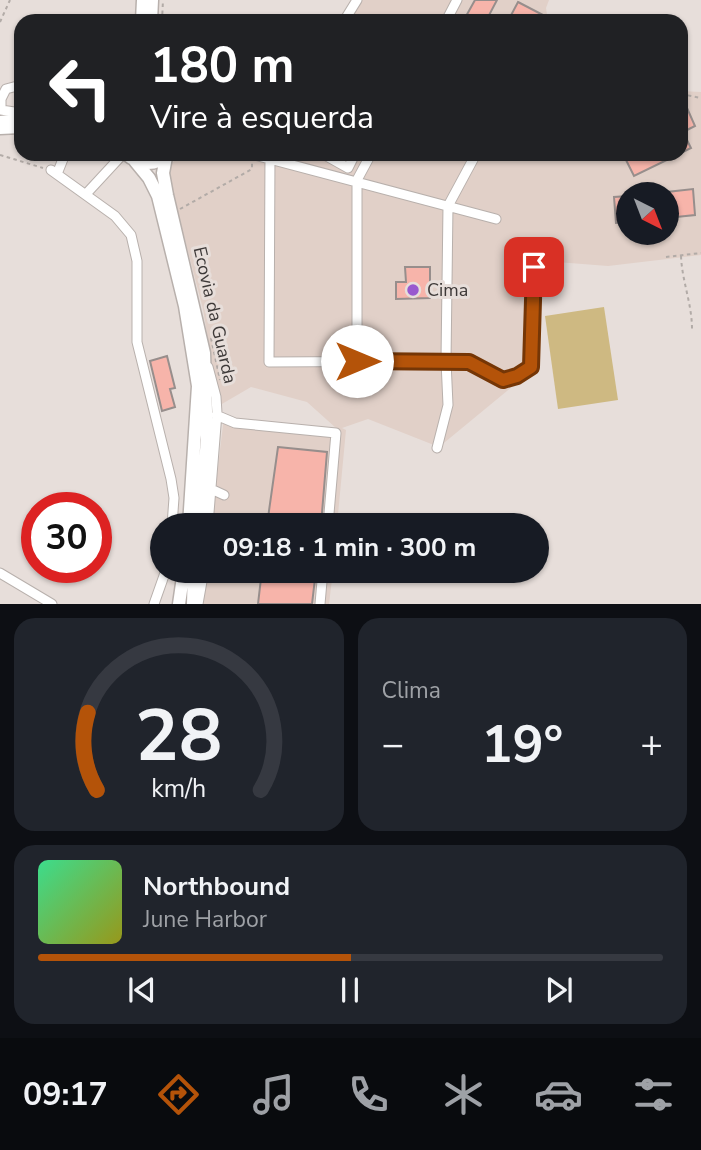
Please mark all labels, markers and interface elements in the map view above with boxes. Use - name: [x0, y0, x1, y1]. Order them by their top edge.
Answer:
- text: 180 m: [150, 32, 294, 99]
- icon: left: [35, 42, 126, 133]
- text: Vire à esquerda: [150, 96, 374, 139]
- north arrow: [616, 182, 679, 245]
- map controls: [616, 182, 679, 245]
- pin: [504, 237, 564, 297]
- street label: Ecovia da Guarda: [188, 244, 242, 386]
- icon: arrive: [515, 248, 553, 286]
- place label: Cima: [427, 278, 468, 302]
- marker: Cima: [405, 282, 421, 298]
- position arrow: [320, 324, 394, 398]
- speed limit sign: 30: [21, 492, 112, 583]
- text: 09:18 · 1 min · 300 m: [223, 530, 476, 565]
- text: Clima: [382, 675, 441, 706]
- text: 28: [135, 687, 222, 787]
- text: 19°: [481, 709, 563, 780]
- text: −: [382, 719, 404, 770]
- text: +: [640, 719, 663, 770]
- text: km/h: [151, 772, 206, 806]
- text: Northbound: [143, 869, 290, 904]
- text: June Harbor: [143, 904, 267, 935]
- icon: previous: [123, 971, 161, 1009]
- icon: pause: [331, 971, 369, 1009]
- icon: next: [540, 971, 578, 1009]
- icon: directions: [154, 1070, 203, 1119]
- icon: music: [249, 1070, 298, 1119]
- icon: phone: [344, 1070, 393, 1119]
- icon: climate: [439, 1070, 488, 1119]
- icon: car: [534, 1070, 583, 1119]
- icon: filters: [629, 1070, 678, 1119]
- text: 09:17: [23, 1073, 108, 1116]

